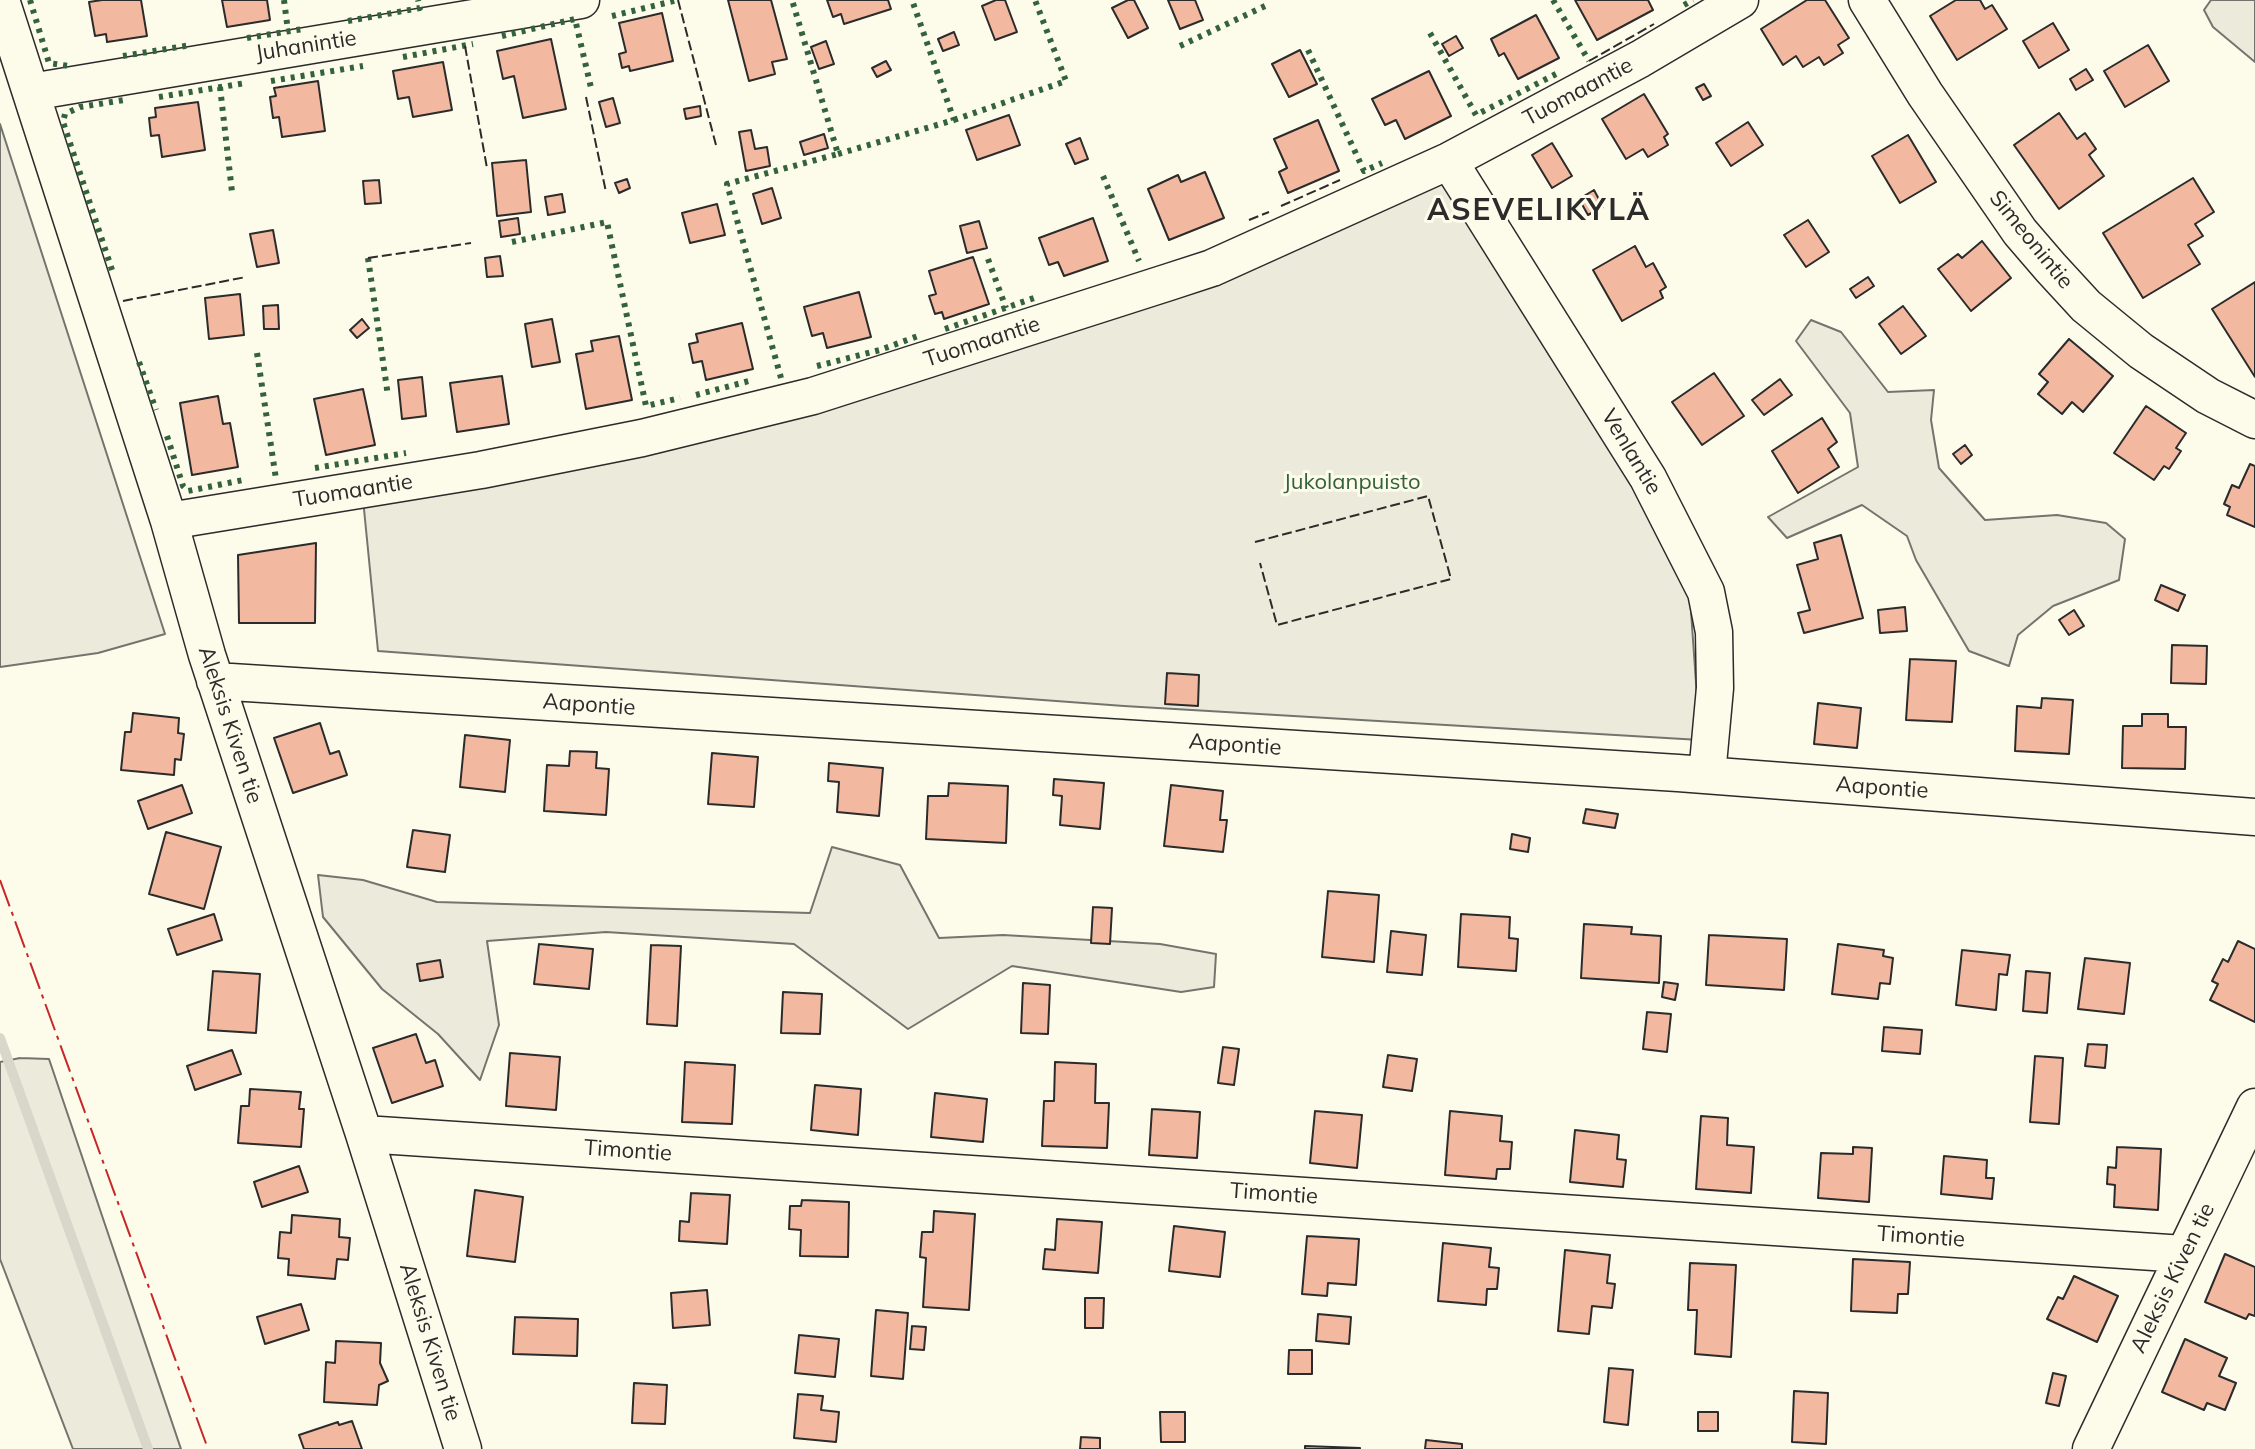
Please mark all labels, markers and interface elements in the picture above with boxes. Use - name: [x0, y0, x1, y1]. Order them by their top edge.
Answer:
- street label: Juhanintie: [254, 25, 358, 67]
- street label: Tuomaantie: [1519, 52, 1637, 132]
- street label: Simeonintie: [1983, 186, 2079, 294]
- district label: ASEVELIKYLÄ: [1427, 193, 1651, 229]
- street label: Tuomaantie: [921, 311, 1043, 373]
- street label: Venlantie: [1595, 404, 1667, 500]
- street label: Tuomaantie: [291, 469, 415, 513]
- park label: Jukolanpuisto: [1284, 469, 1420, 495]
- street label: Aleksis Kiven tie: [192, 643, 268, 807]
- street label: Aapontie: [542, 689, 636, 721]
- street label: Aapontie: [1188, 729, 1282, 761]
- street label: Aapontie: [1835, 772, 1929, 804]
- street label: Timontie: [583, 1135, 673, 1167]
- street label: Timontie: [1229, 1178, 1319, 1210]
- street label: Aleksis Kiven tie: [2125, 1199, 2221, 1357]
- street label: Timontie: [1876, 1221, 1966, 1253]
- street label: Aleksis Kiven tie: [393, 1260, 467, 1424]

